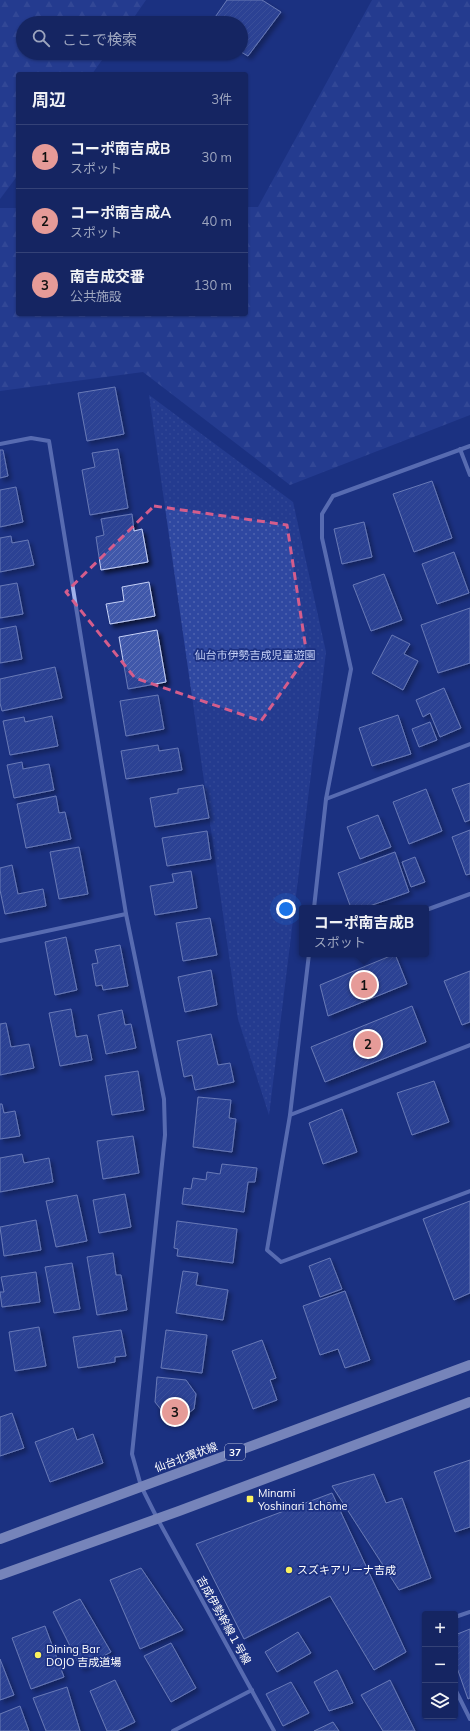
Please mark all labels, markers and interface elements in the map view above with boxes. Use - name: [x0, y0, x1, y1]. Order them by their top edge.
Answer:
- search box: [16, 16, 248, 60]
- icon: search: [30, 27, 52, 49]
- text: ここで検索: [62, 30, 137, 49]
- text: 周辺: [32, 89, 66, 110]
- text: 3件: [211, 91, 232, 107]
- text: コーポ南吉成B: [70, 139, 170, 158]
- text: 1: [41, 149, 49, 165]
- text: 30 m: [202, 149, 232, 165]
- text: スポット: [70, 160, 122, 176]
- text: コーポ南吉成A: [70, 203, 171, 222]
- text: 2: [41, 213, 49, 229]
- text: 40 m: [202, 213, 232, 229]
- text: スポット: [70, 224, 122, 240]
- text: 南吉成交番: [70, 267, 145, 286]
- text: 3: [41, 277, 49, 293]
- text: 130 m: [194, 277, 232, 293]
- text: 公共施設: [70, 288, 122, 304]
- park label: 仙台市伊勢吉成児童遊園: [195, 648, 316, 662]
- your location: [276, 899, 296, 919]
- popup: [299, 905, 429, 957]
- text: コーポ南吉成B: [314, 913, 414, 932]
- text: スポット: [314, 934, 366, 950]
- pin: 1: [351, 970, 377, 1000]
- pin: 2: [355, 1029, 381, 1059]
- pin: 3: [162, 1397, 188, 1427]
- street label: 仙台北環状線: [153, 1439, 219, 1475]
- road number: 37: [225, 1444, 245, 1460]
- place label: Minami Yoshinari 1chōme: [257, 1486, 348, 1513]
- marker: Minami Yoshinari 1chōme: [245, 1494, 255, 1504]
- place label: スズキアリーナ吉成: [297, 1563, 396, 1577]
- marker: スズキアリーナ吉成: [284, 1565, 294, 1575]
- street label: 吉成伊勢幹線１号線: [194, 1573, 254, 1667]
- map controls: [422, 1611, 458, 1719]
- button: +: [422, 1611, 458, 1647]
- place label: Dining Bar DOJO 吉成道場: [46, 1642, 121, 1669]
- button: −: [422, 1647, 458, 1683]
- marker: Dining Bar DOJO 吉成道場: [33, 1650, 43, 1660]
- button: layers: [422, 1683, 458, 1719]

